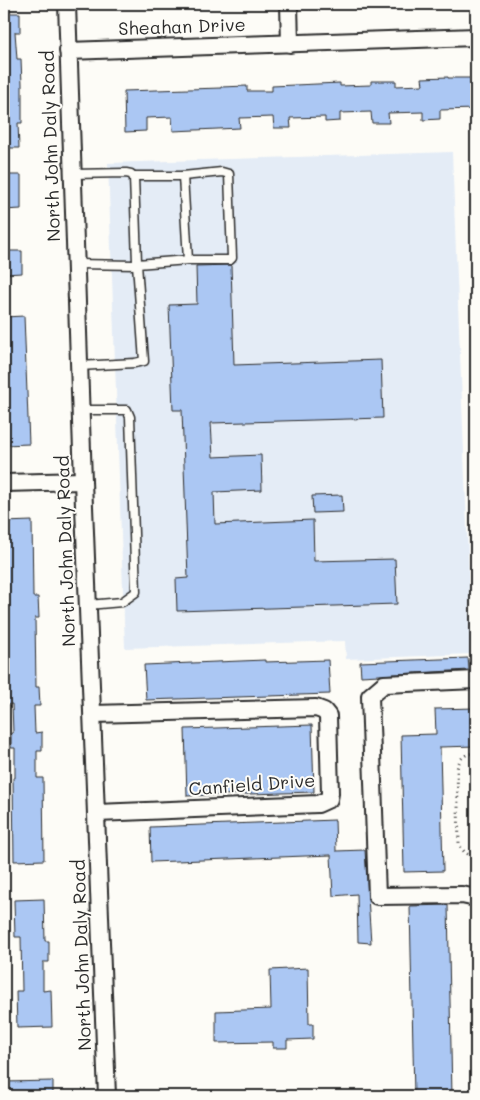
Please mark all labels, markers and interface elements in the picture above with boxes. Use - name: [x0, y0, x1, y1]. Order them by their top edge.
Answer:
- street label: Sheahan Drive: [118, 12, 246, 40]
- street label: North John Daly Road: [35, 50, 65, 242]
- street label: North John Daly Road: [50, 455, 80, 647]
- street label: Canfield Drive: [188, 768, 316, 800]
- street label: North John Daly Road: [66, 859, 96, 1051]

